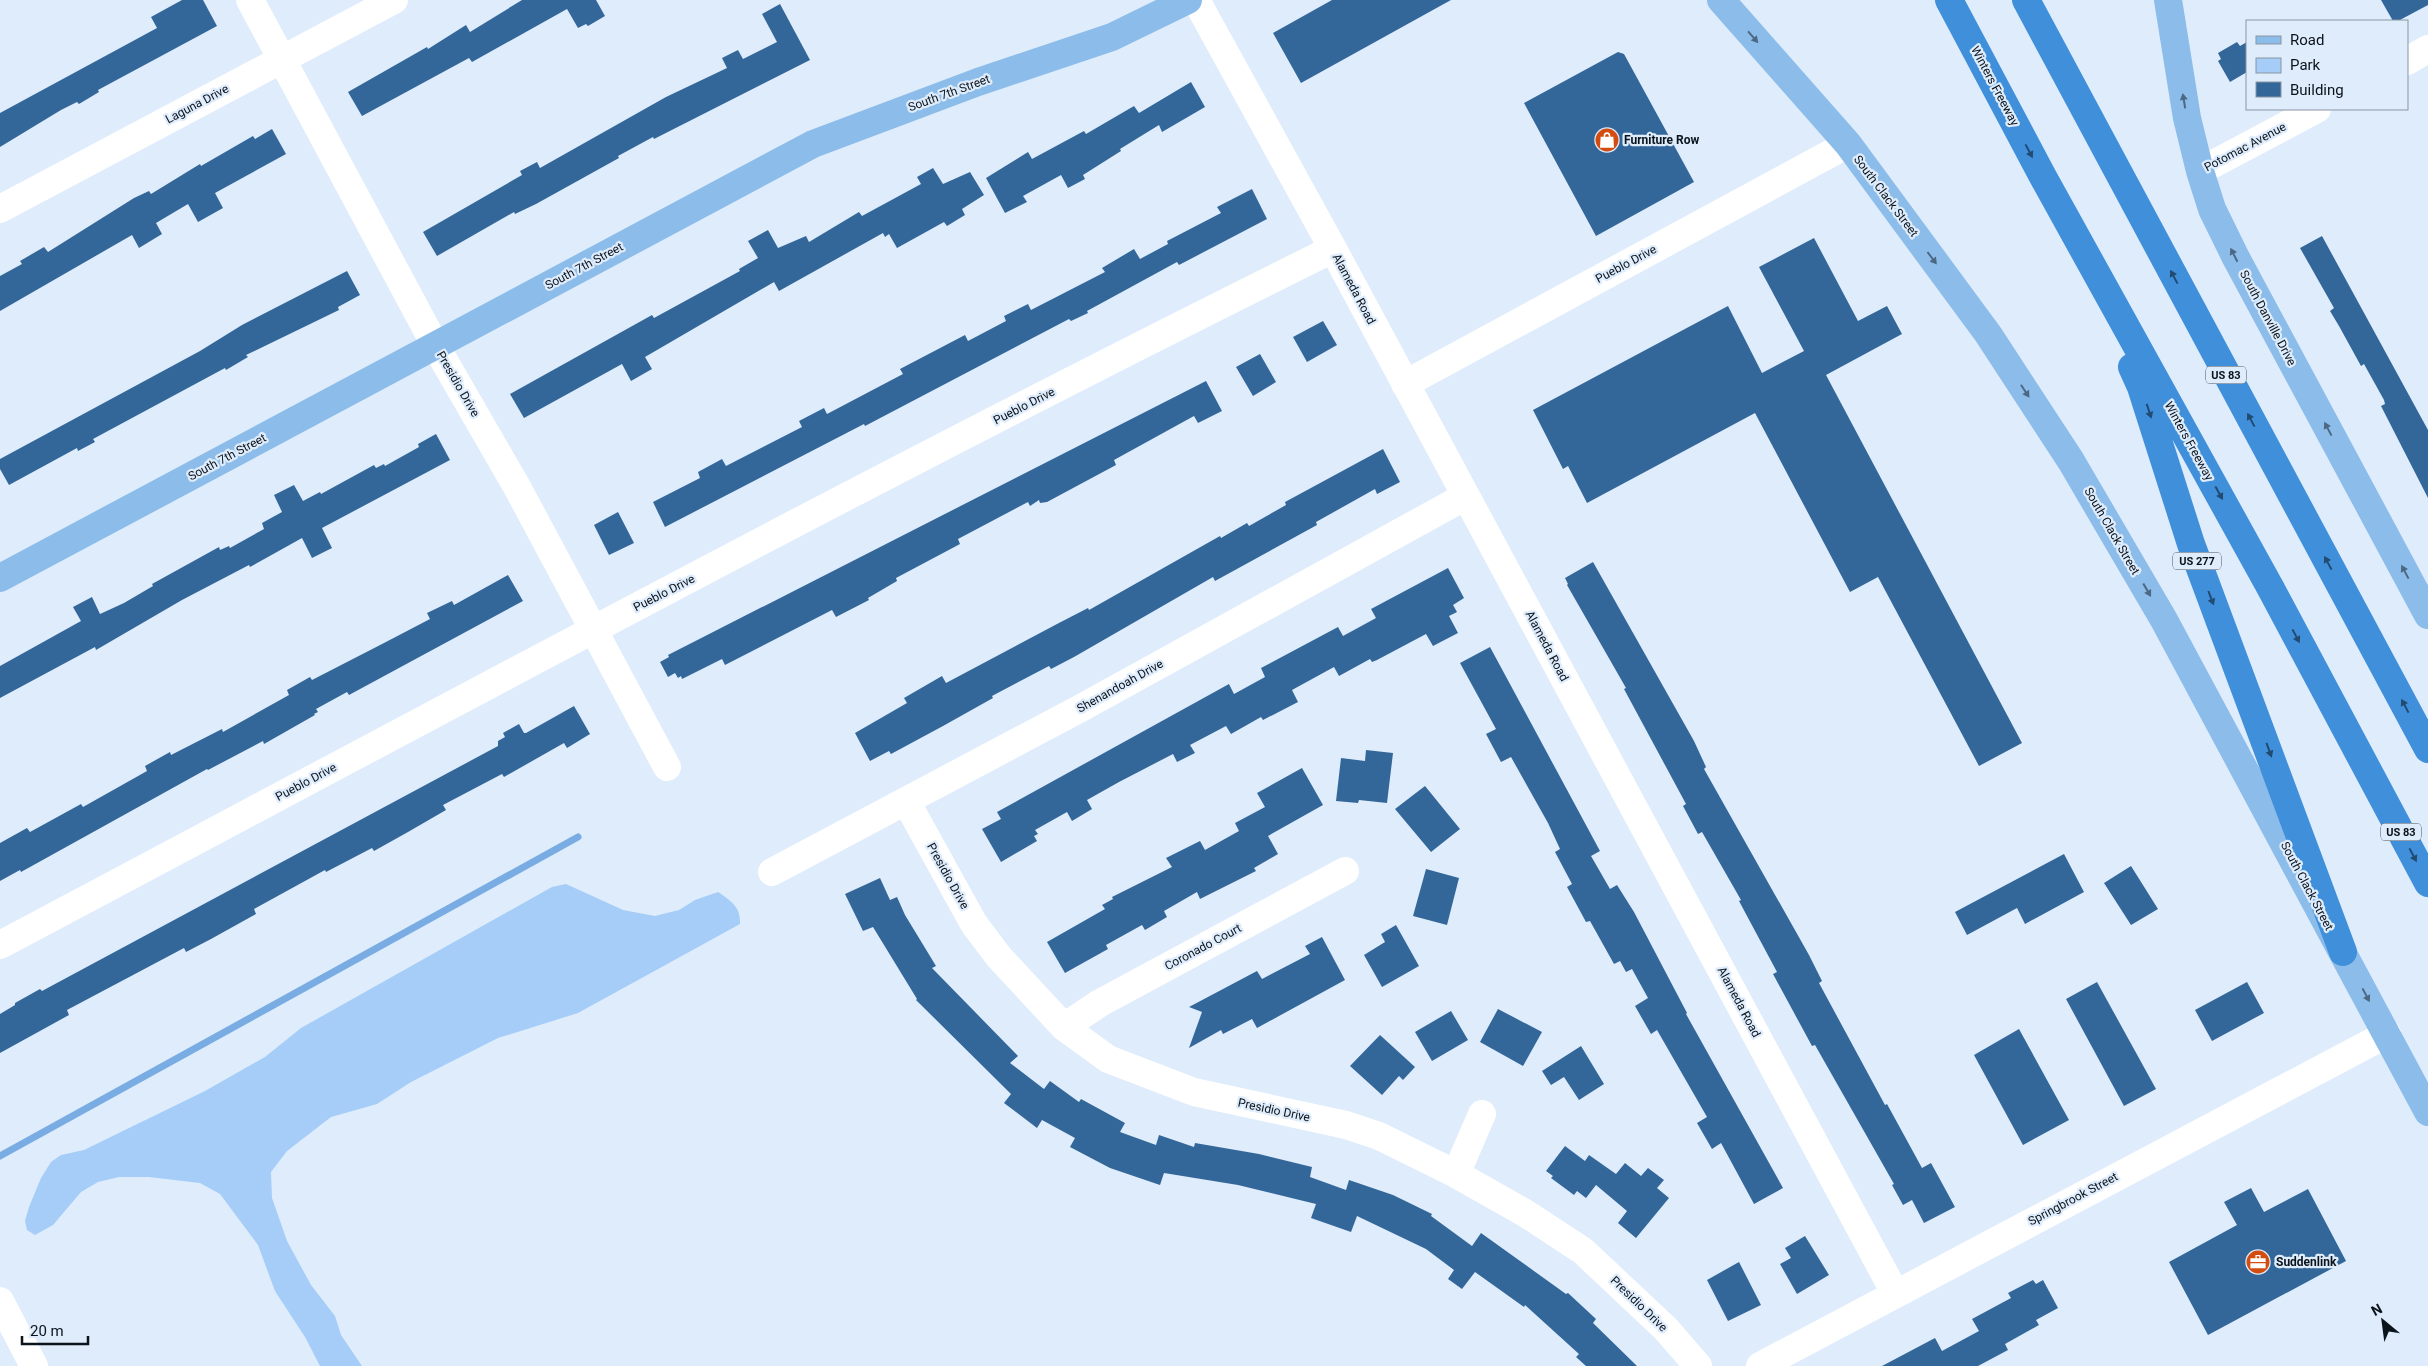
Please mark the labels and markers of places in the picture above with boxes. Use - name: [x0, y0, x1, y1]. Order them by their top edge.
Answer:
- shop icon: Furniture Row: [1594, 127, 1620, 153]
- place label: Furniture Row: [1624, 133, 1699, 147]
- office icon: Suddenlink: [2245, 1249, 2271, 1275]
- place label: Suddenlink: [2276, 1255, 2337, 1269]

